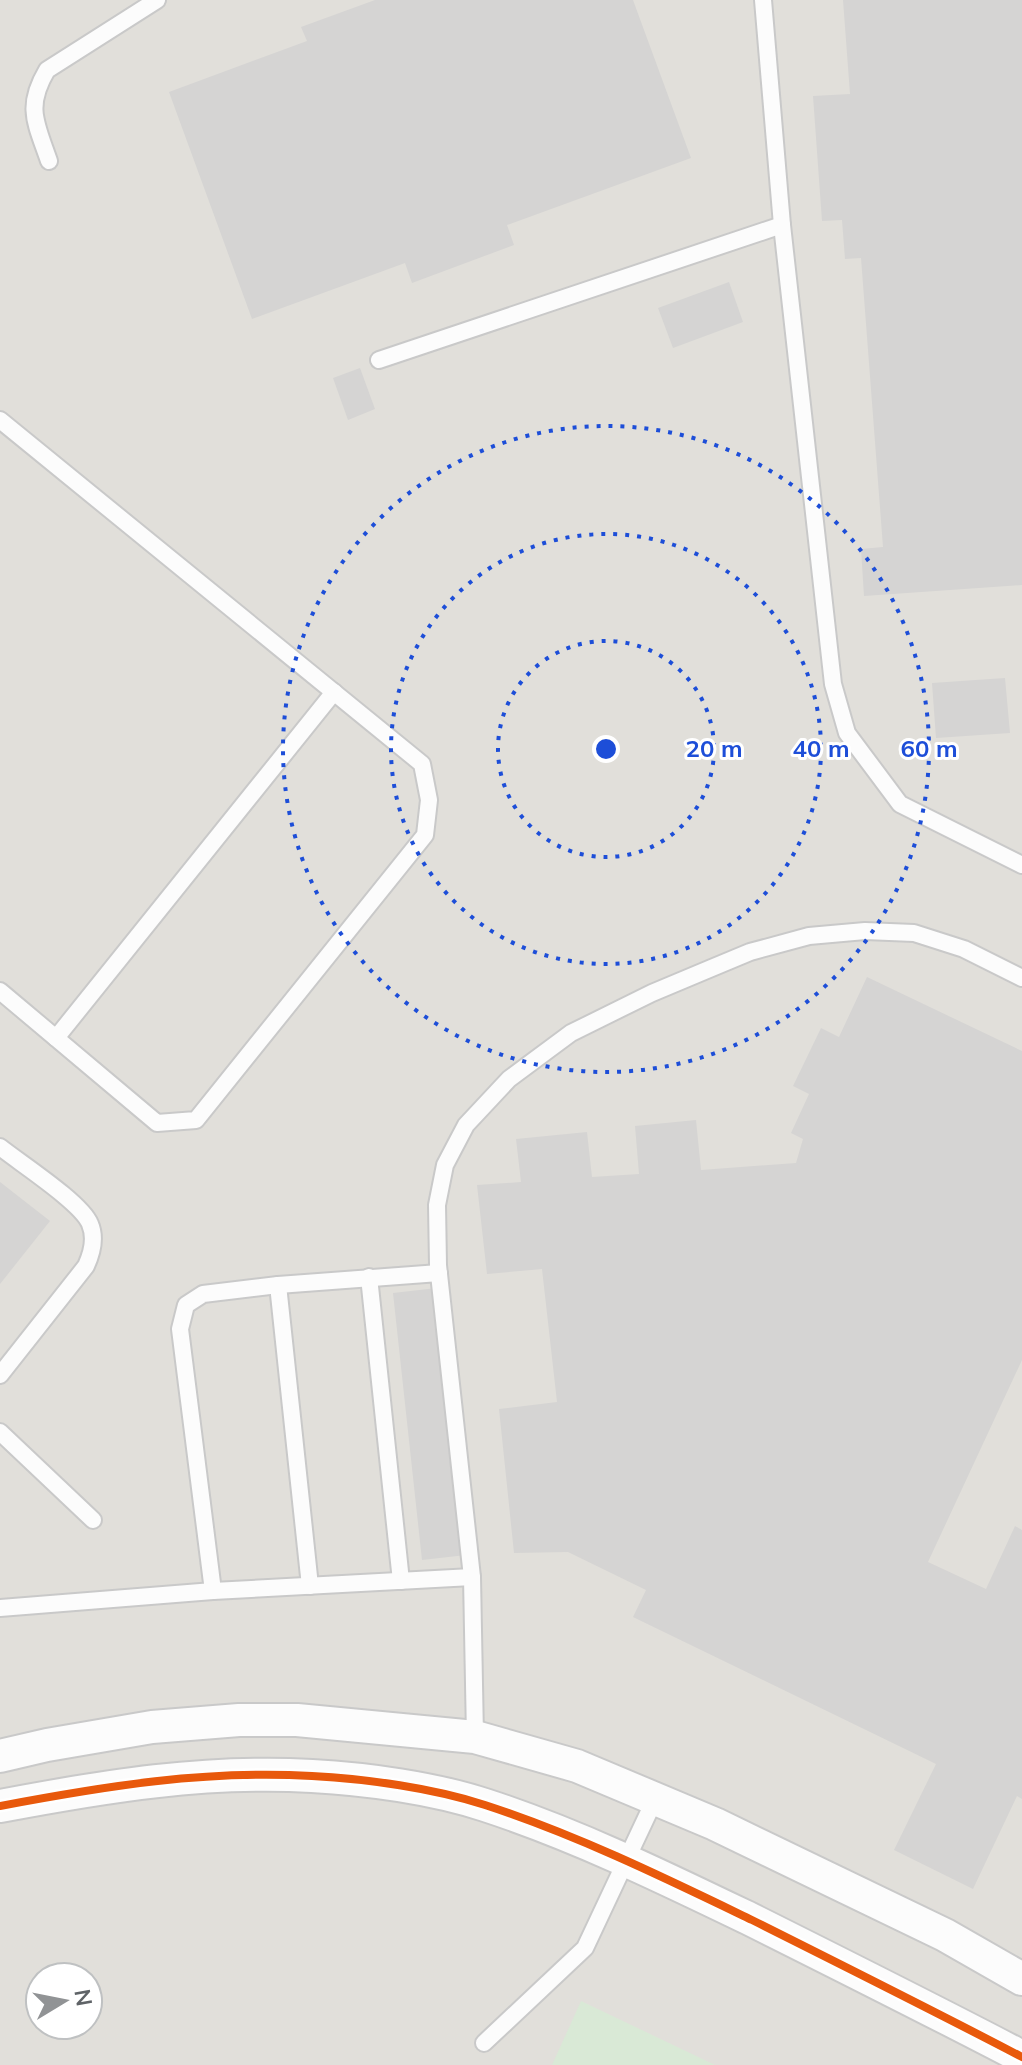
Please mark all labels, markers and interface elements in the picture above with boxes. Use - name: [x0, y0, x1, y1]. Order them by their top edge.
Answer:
- text: 20 m: [686, 733, 742, 763]
- text: 40 m: [793, 733, 849, 763]
- text: 60 m: [901, 733, 957, 763]
- centre of rings: [592, 735, 620, 763]
- north arrow: [24, 1961, 104, 2041]
- text: N: [68, 1987, 99, 2008]

